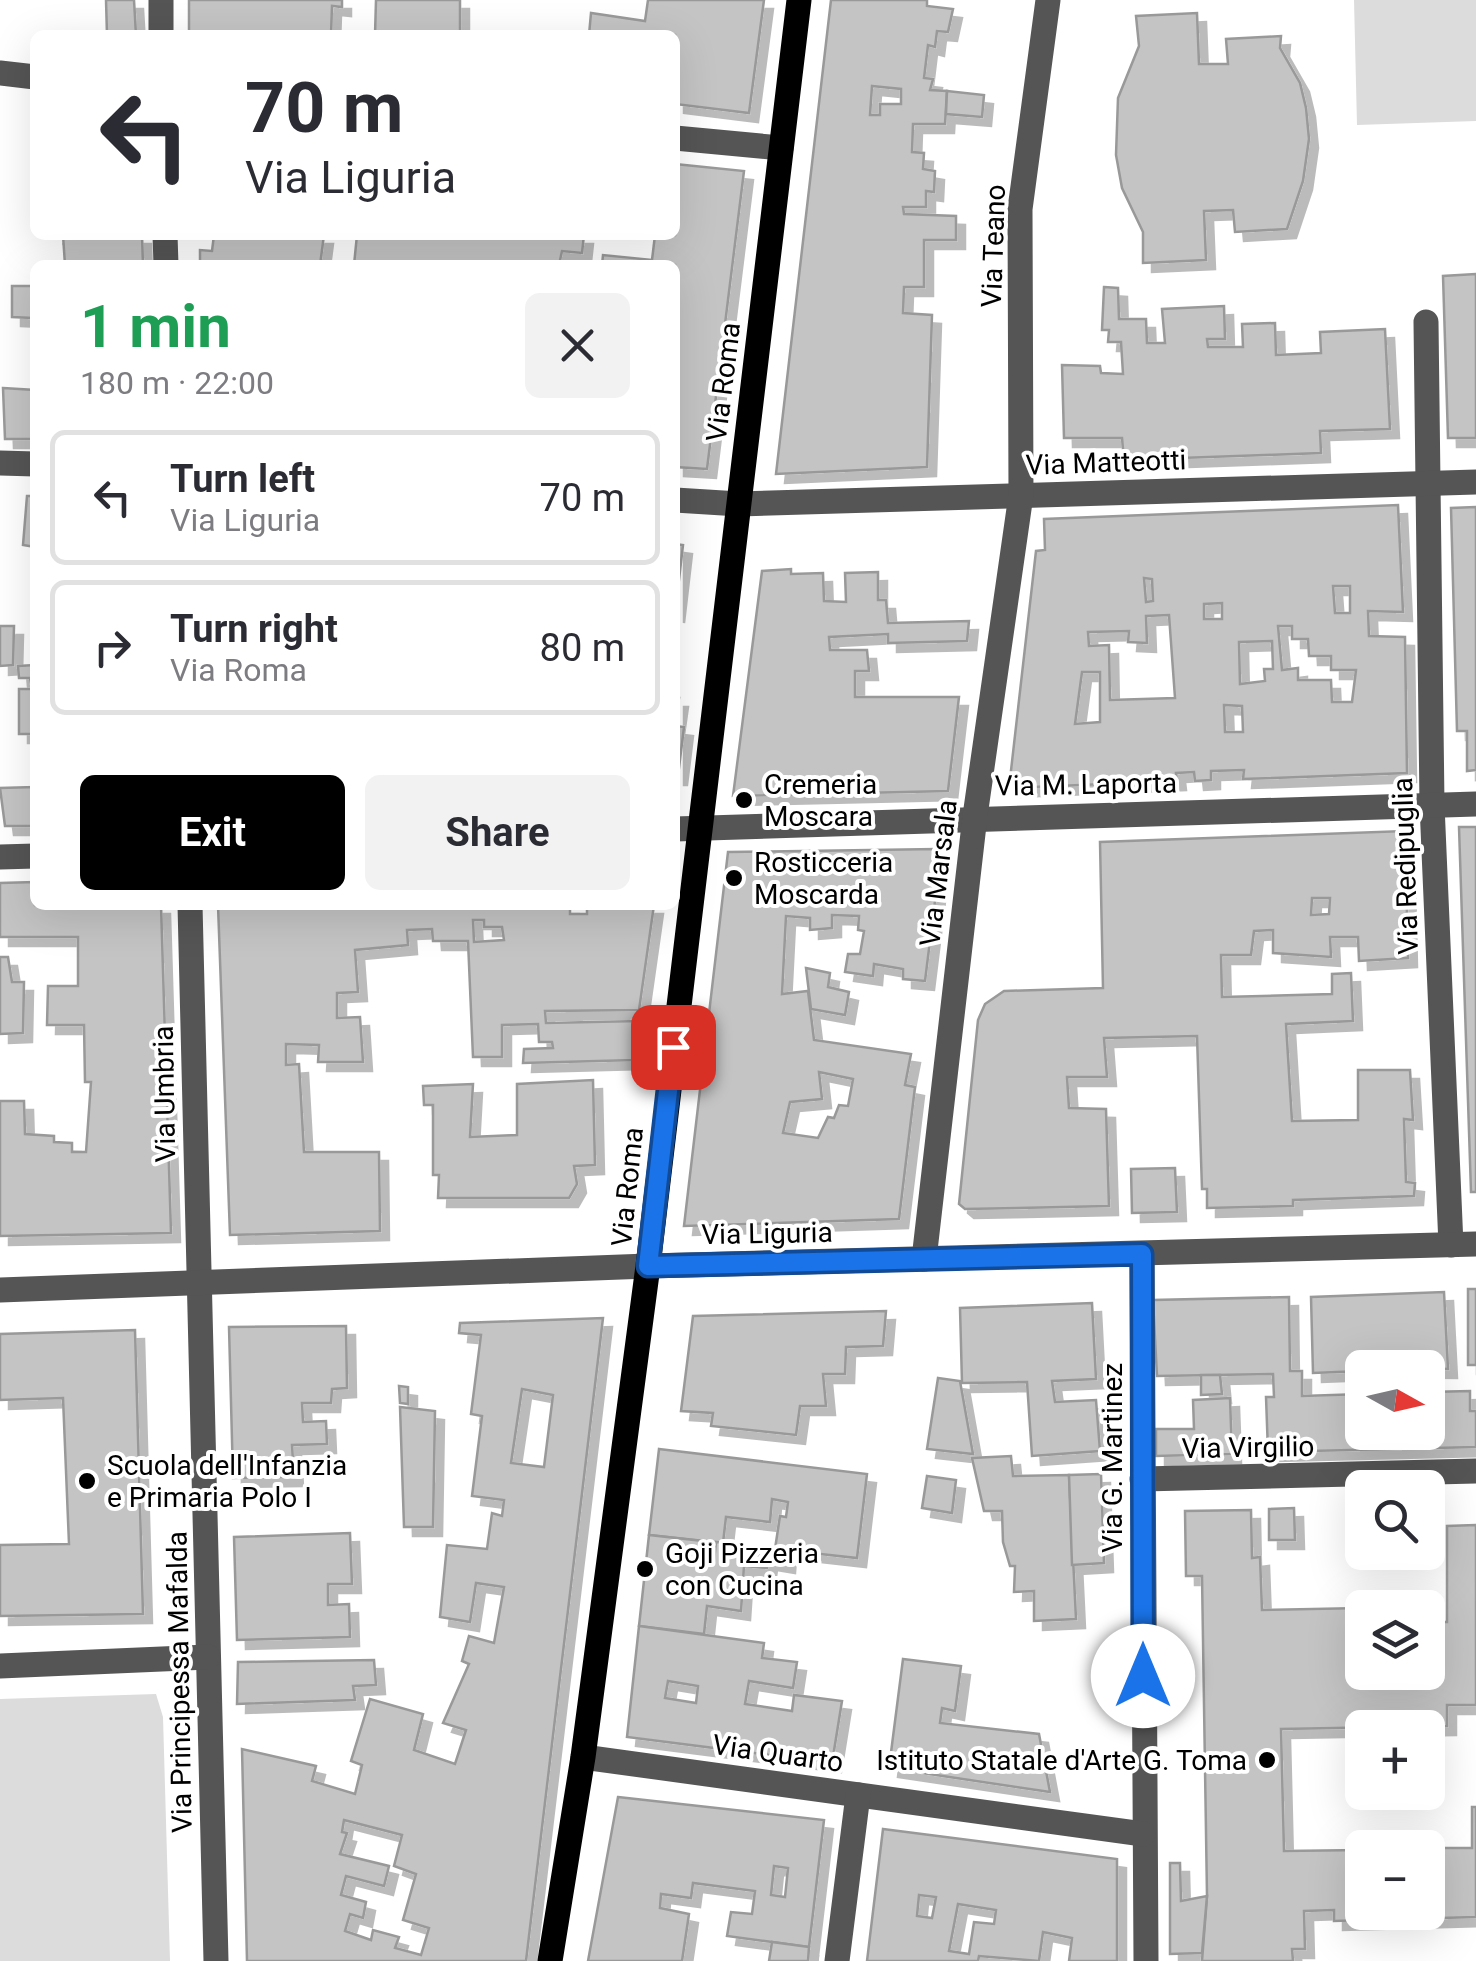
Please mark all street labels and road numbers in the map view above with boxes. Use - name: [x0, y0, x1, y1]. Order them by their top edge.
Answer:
- street label: Via Teano: [975, 184, 1012, 308]
- street label: Via Roma: [700, 321, 747, 444]
- street label: Via Matteotti: [1025, 443, 1187, 482]
- street label: Via M. Laporta: [995, 766, 1177, 803]
- street label: Via Redipuglia: [1386, 777, 1425, 955]
- street label: Via Marsala: [913, 798, 964, 948]
- street label: Via Umbria: [147, 1025, 182, 1163]
- street label: Via Roma: [605, 1126, 650, 1248]
- street label: Via Liguria: [701, 1216, 833, 1251]
- street label: Via G. Martinez: [1096, 1363, 1129, 1553]
- street label: Via Virgilio: [1181, 1430, 1315, 1465]
- street label: Via Principessa Mafalda: [160, 1531, 199, 1833]
- street label: Via Quarto: [710, 1728, 845, 1779]

